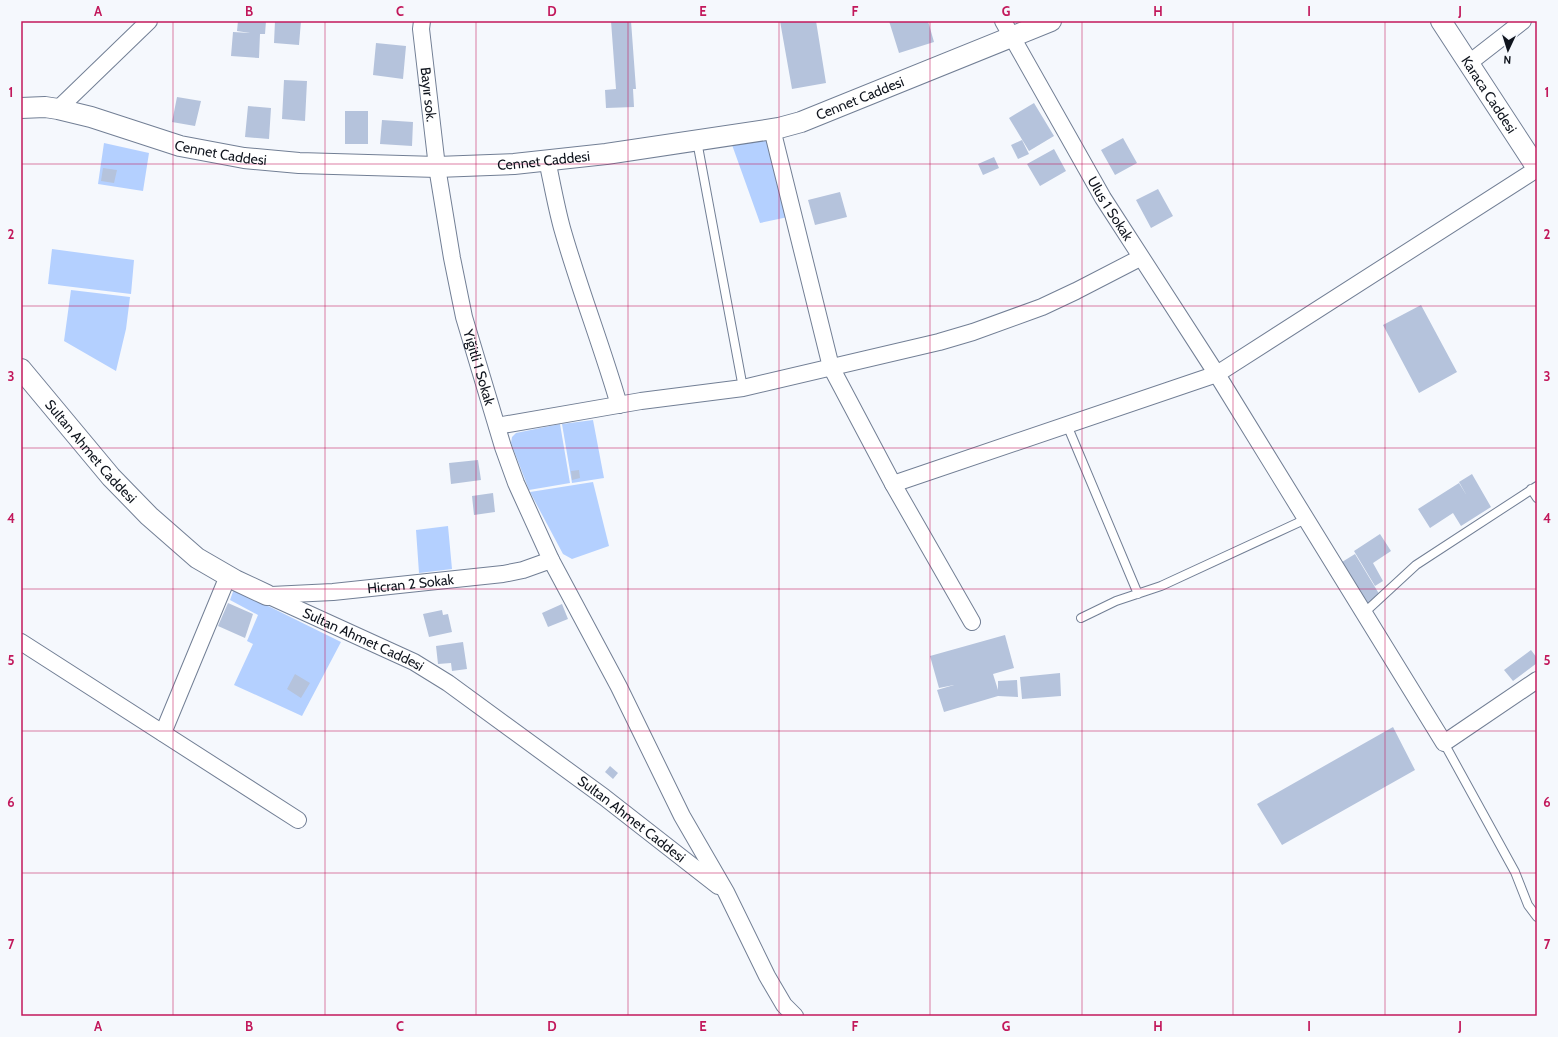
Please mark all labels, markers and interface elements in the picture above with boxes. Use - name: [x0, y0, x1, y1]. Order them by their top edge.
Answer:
- text: A: [94, 3, 103, 19]
- text: B: [245, 3, 253, 19]
- text: C: [396, 3, 404, 19]
- text: D: [547, 3, 557, 19]
- text: E: [699, 3, 707, 19]
- text: F: [852, 3, 859, 19]
- text: G: [1002, 3, 1011, 19]
- text: H: [1153, 3, 1163, 19]
- text: I: [1307, 3, 1311, 19]
- text: J: [1457, 3, 1462, 19]
- north arrow: [1488, 30, 1528, 70]
- street label: Karaca Caddesi: [1457, 53, 1521, 137]
- text: N: [1503, 53, 1512, 67]
- street label: Bayır sok.: [416, 66, 441, 123]
- street label: Cennet Caddesi: [813, 72, 906, 124]
- text: 1: [9, 84, 13, 100]
- text: 1: [1545, 84, 1549, 100]
- street label: Cennet Caddesi: [172, 136, 267, 169]
- street label: Cennet Caddesi: [497, 147, 591, 174]
- street label: Ulus 1 Sokak: [1084, 173, 1137, 245]
- text: 2: [8, 226, 15, 242]
- text: 2: [1544, 226, 1551, 242]
- street label: Yiğitli 1 Sokak: [459, 326, 499, 408]
- text: 3: [7, 368, 15, 384]
- text: 3: [1543, 368, 1551, 384]
- street label: Sultan Ahmet Caddesi: [41, 396, 141, 507]
- text: 4: [7, 510, 15, 526]
- text: 4: [1543, 510, 1551, 526]
- street label: Hicran 2 Sokak: [366, 570, 455, 597]
- street label: Sultan Ahmet Caddesi: [300, 604, 427, 675]
- text: 5: [8, 652, 15, 668]
- text: 5: [1544, 652, 1551, 668]
- street label: Sultan Ahmet Caddesi: [574, 772, 689, 866]
- text: 6: [7, 794, 15, 810]
- text: 6: [1543, 794, 1551, 810]
- text: 7: [8, 936, 15, 952]
- text: 7: [1544, 936, 1551, 952]
- text: A: [94, 1018, 103, 1034]
- text: B: [245, 1018, 253, 1034]
- text: C: [396, 1018, 404, 1034]
- text: D: [547, 1018, 557, 1034]
- text: E: [699, 1018, 707, 1034]
- text: F: [852, 1018, 859, 1034]
- text: G: [1002, 1018, 1011, 1034]
- text: H: [1153, 1018, 1163, 1034]
- text: I: [1307, 1018, 1311, 1034]
- text: J: [1457, 1018, 1462, 1034]

